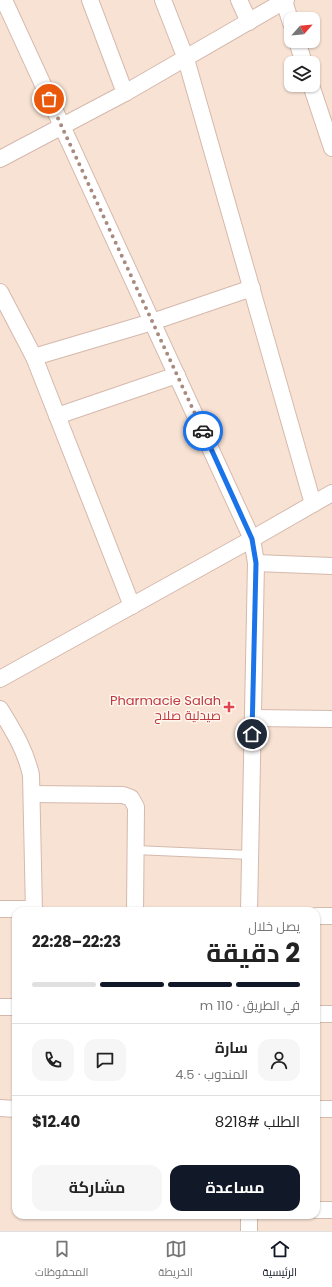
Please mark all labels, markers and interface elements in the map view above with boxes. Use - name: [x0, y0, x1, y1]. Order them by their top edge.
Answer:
- north arrow: [284, 12, 320, 48]
- map controls: [284, 12, 320, 92]
- button: layers: [284, 56, 320, 92]
- pin: [32, 82, 66, 116]
- icon: bag: [38, 88, 60, 110]
- courier: [183, 411, 223, 451]
- icon: car: [192, 420, 214, 442]
- place label: Pharmacie Salah صيدلية صلاح: [110, 691, 221, 725]
- marker: Pharmacie Salah صيدلية صلاح: [224, 702, 234, 712]
- pin: [235, 717, 269, 751]
- icon: home: [241, 723, 263, 745]
- text: يصل خلال: [248, 917, 300, 936]
- text: 22:23–22:28: [32, 931, 121, 952]
- text: 2 دقيقة: [206, 935, 300, 971]
- text: في الطريق · 110 m: [200, 996, 300, 1015]
- text: سارة: [215, 1037, 248, 1058]
- button: phone: [32, 1039, 74, 1081]
- button: chat: [84, 1039, 126, 1081]
- button: person: [258, 1039, 300, 1081]
- text: المندوب · 4.5: [175, 1065, 248, 1084]
- text: $12.40: [32, 1111, 80, 1132]
- text: الطلب #8218: [215, 1111, 300, 1132]
- button: مشاركة: [32, 1165, 162, 1211]
- button: مساعدة: [170, 1165, 300, 1211]
- tab: المحفوظات: [35, 1238, 89, 1282]
- tab: الخريطة: [158, 1238, 193, 1282]
- tab: الرئيسية: [263, 1238, 297, 1282]

